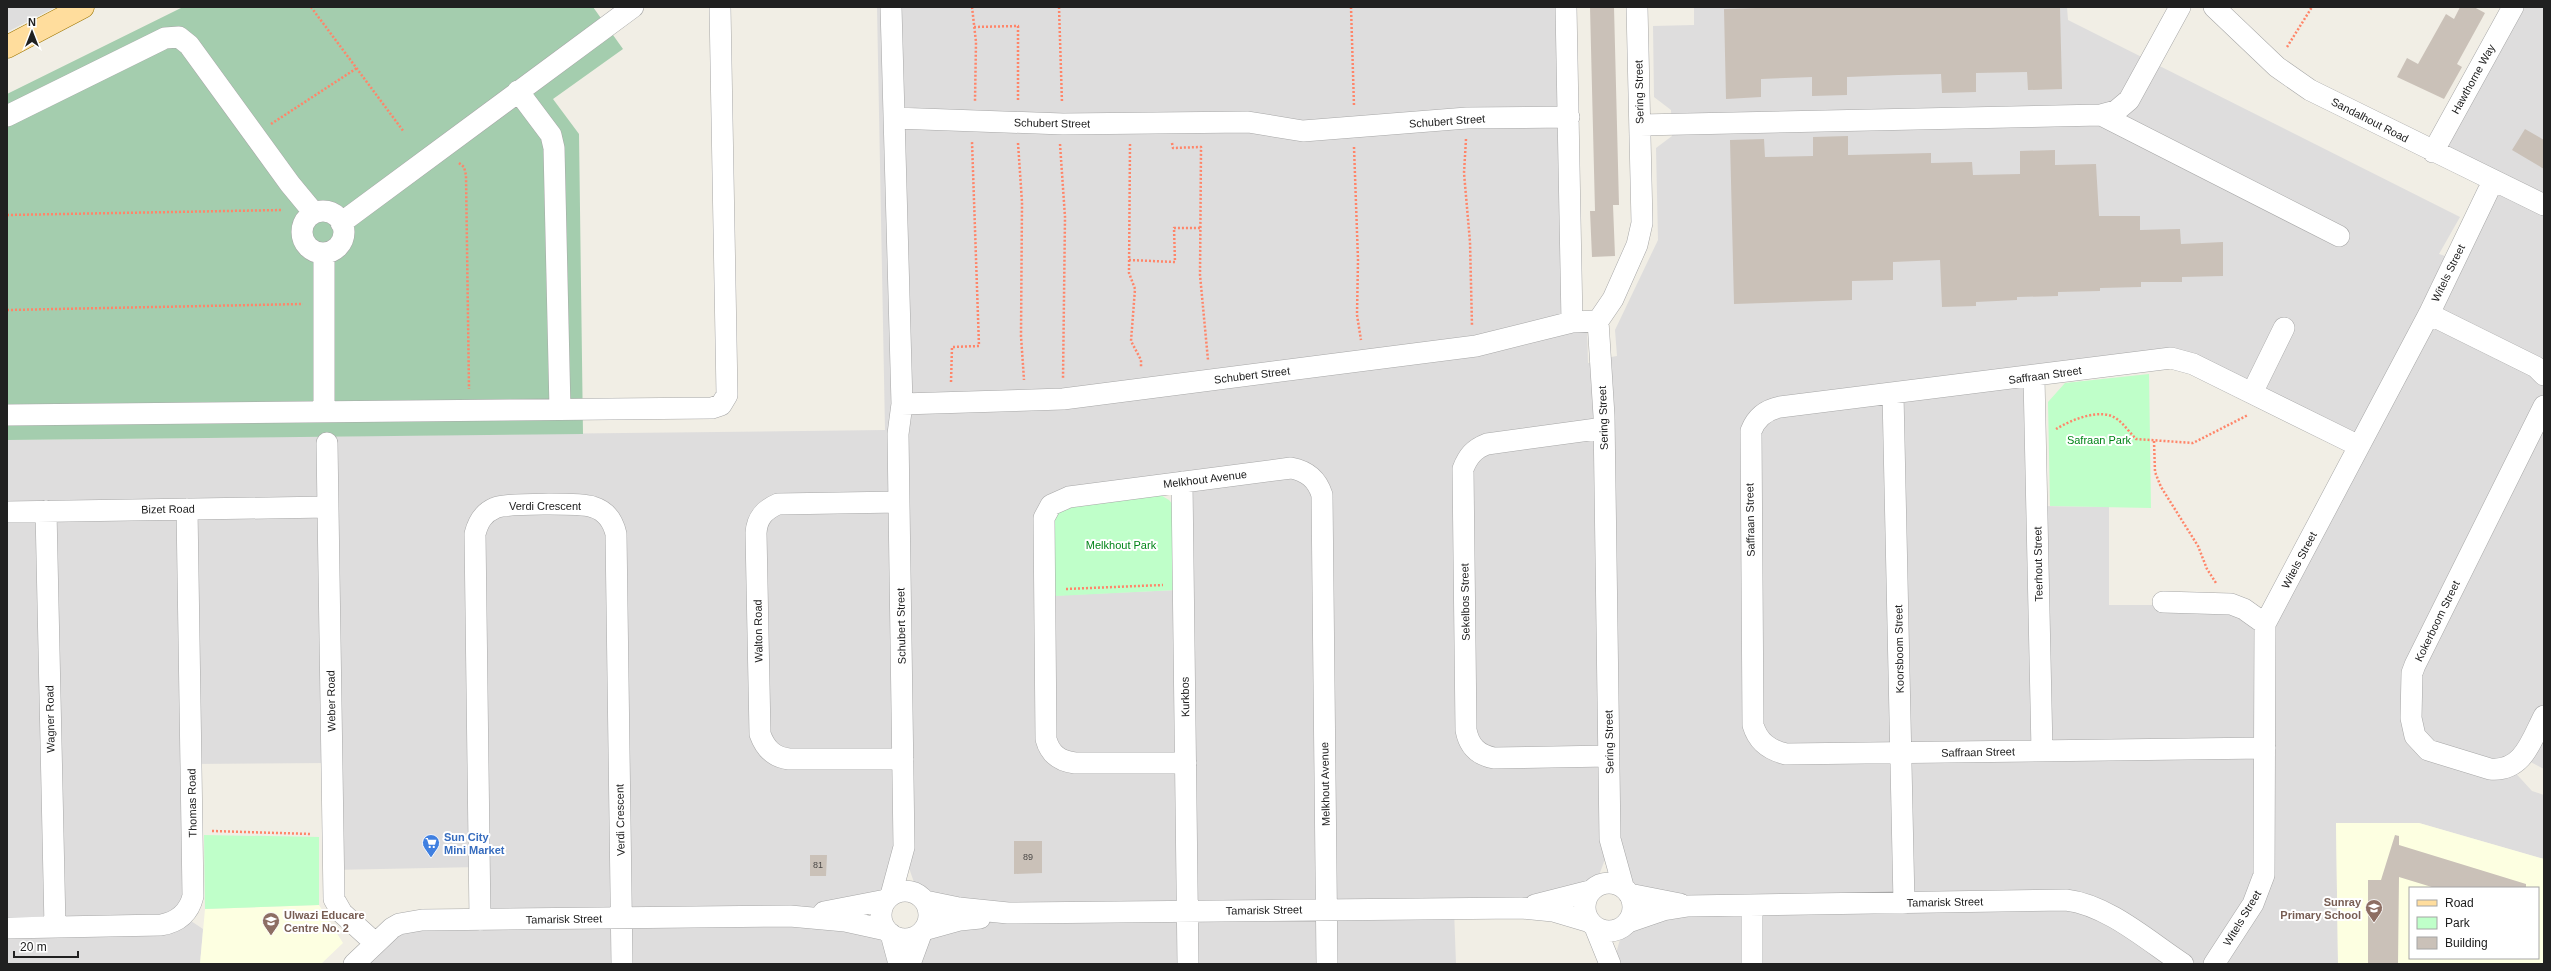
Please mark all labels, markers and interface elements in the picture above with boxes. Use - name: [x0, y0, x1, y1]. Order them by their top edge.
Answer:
- north arrow: [12, 12, 52, 52]
- text: N: [28, 16, 36, 28]
- street label: Hawthorne Way: [2449, 42, 2497, 116]
- street label: Sering Street: [1632, 60, 1646, 124]
- street label: Sandalhout Road: [2329, 95, 2411, 145]
- street label: Schubert Street: [1408, 112, 1486, 130]
- street label: Schubert Street: [1014, 116, 1090, 130]
- street label: Witels Street: [2429, 242, 2467, 304]
- street label: Schubert Street: [1213, 364, 1291, 386]
- street label: Saffraan Street: [2008, 364, 2082, 386]
- street label: Sering Street: [1596, 386, 1610, 450]
- park label: Safraan Park: [2067, 434, 2132, 446]
- street label: Melkhout Avenue: [1162, 468, 1248, 490]
- street label: Saffraan Street: [1743, 483, 1757, 557]
- street label: Verdi Crescent: [509, 500, 581, 512]
- street label: Bizet Road: [141, 503, 195, 515]
- street label: Teerhout Street: [2031, 526, 2045, 602]
- street label: Witels Street: [2279, 530, 2319, 590]
- park label: Melkhout Park: [1086, 539, 1157, 551]
- street label: Sekelbos Street: [1458, 563, 1472, 641]
- street label: Kokerboom Street: [2412, 579, 2462, 663]
- street label: Schubert Street: [894, 588, 908, 664]
- street label: Walton Road: [751, 599, 765, 663]
- street label: Koorsboom Street: [1892, 605, 1906, 693]
- street label: Weber Road: [324, 670, 338, 732]
- street label: Kurkbos: [1179, 676, 1191, 717]
- street label: Wagner Road: [43, 685, 57, 753]
- street label: Sering Street: [1602, 710, 1616, 774]
- street label: Melkhout Avenue: [1318, 742, 1332, 826]
- street label: Saffraan Street: [1941, 745, 2015, 759]
- street label: Thomas Road: [185, 768, 199, 838]
- street label: Verdi Crescent: [613, 784, 627, 856]
- place label: Sun City Mini Market: [444, 831, 505, 856]
- supermarket icon: Sun City Mini Market: [421, 833, 441, 858]
- house number: 89: [1023, 852, 1033, 862]
- house number: 81: [813, 860, 823, 870]
- legend: [2409, 887, 2539, 959]
- street label: Witels Street: [2221, 888, 2263, 948]
- street label: Tamarisk Street: [1907, 895, 1983, 909]
- place label: Sunray Primary School: [2280, 896, 2362, 921]
- text: Road: [2445, 896, 2474, 910]
- school or university icon: Sunray Primary School: [2364, 898, 2384, 923]
- street label: Tamarisk Street: [1226, 903, 1302, 917]
- place label: Ulwazi Educare Centre No. 2: [284, 909, 365, 934]
- school or university icon: Ulwazi Educare Centre No. 2: [261, 911, 281, 936]
- street label: Tamarisk Street: [526, 912, 602, 926]
- text: Park: [2445, 916, 2471, 930]
- scale bar: [14, 933, 78, 959]
- text: Building: [2445, 936, 2488, 950]
- text: 20 m: [20, 940, 47, 954]

